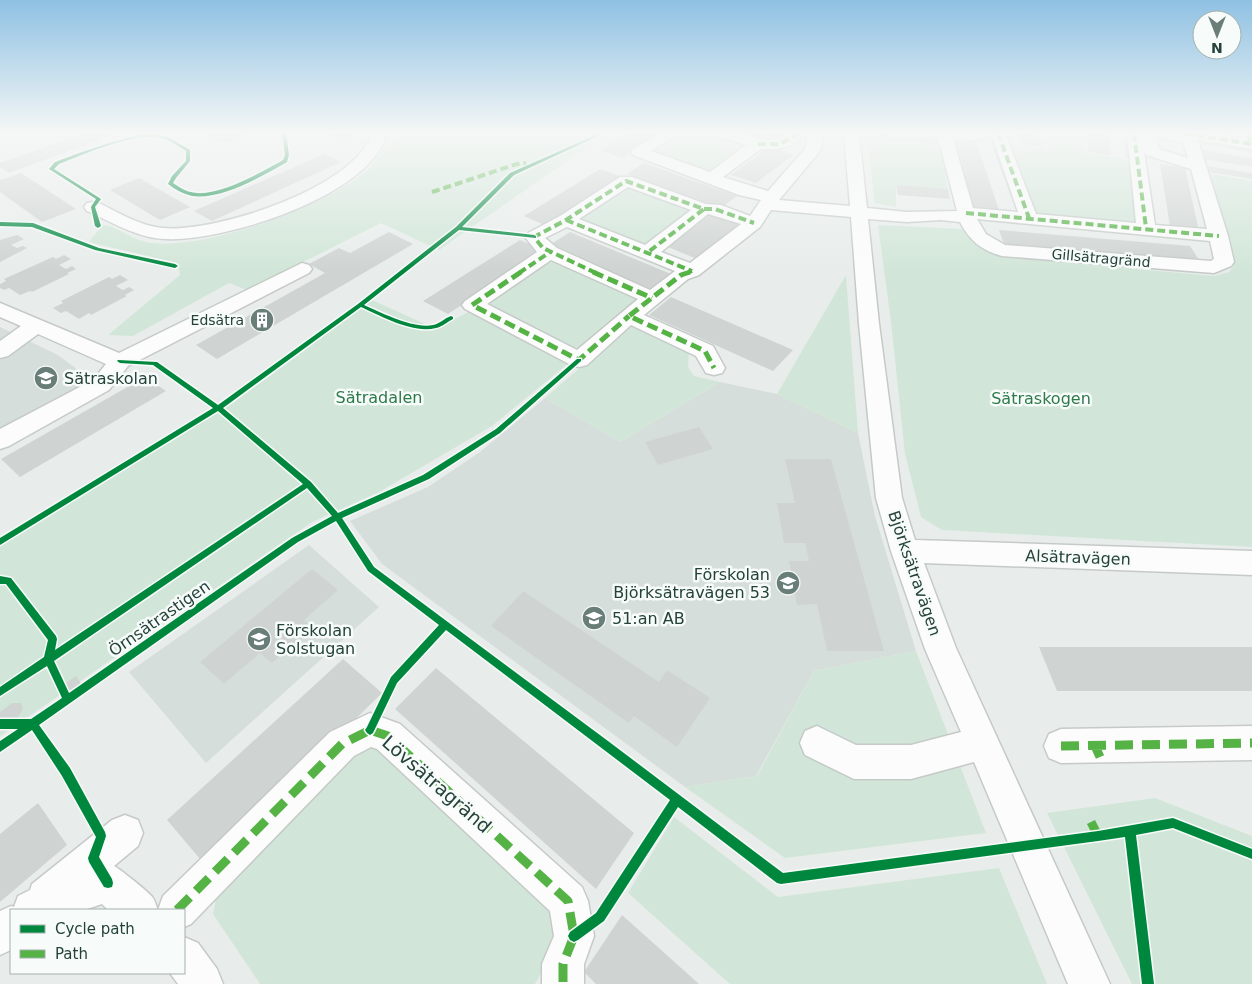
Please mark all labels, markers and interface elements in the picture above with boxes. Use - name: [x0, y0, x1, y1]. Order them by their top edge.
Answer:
- north arrow: [1192, 10, 1242, 60]
- text: N: [1211, 40, 1223, 56]
- street label: Gillsätragränd: [1051, 246, 1151, 270]
- building icon: Edsätra: [249, 307, 275, 333]
- place label: Edsätra: [191, 312, 244, 328]
- school or university icon: Sätraskolan: [33, 365, 59, 391]
- place label: Sätraskolan: [64, 369, 158, 388]
- park label: Sätradalen: [335, 388, 423, 407]
- park label: Sätraskogen: [991, 389, 1091, 408]
- street label: Björksätravägen: [884, 508, 945, 638]
- street label: Alsätravägen: [1025, 546, 1131, 569]
- place label: Förskolan Björksätravägen 53: [613, 565, 770, 602]
- school or university icon: Förskolan Björksätravägen 53: [775, 570, 801, 596]
- street label: Örnsätrastigen: [105, 576, 213, 660]
- school or university icon: 51:an AB: [581, 605, 607, 631]
- place label: 51:an AB: [612, 609, 685, 628]
- place label: Förskolan Solstugan: [276, 621, 355, 658]
- school or university icon: Förskolan Solstugan: [246, 626, 272, 652]
- street label: Lövsätragränd: [378, 731, 496, 837]
- legend: [10, 909, 185, 974]
- text: Cycle path: [55, 920, 135, 938]
- text: Path: [55, 945, 88, 963]

